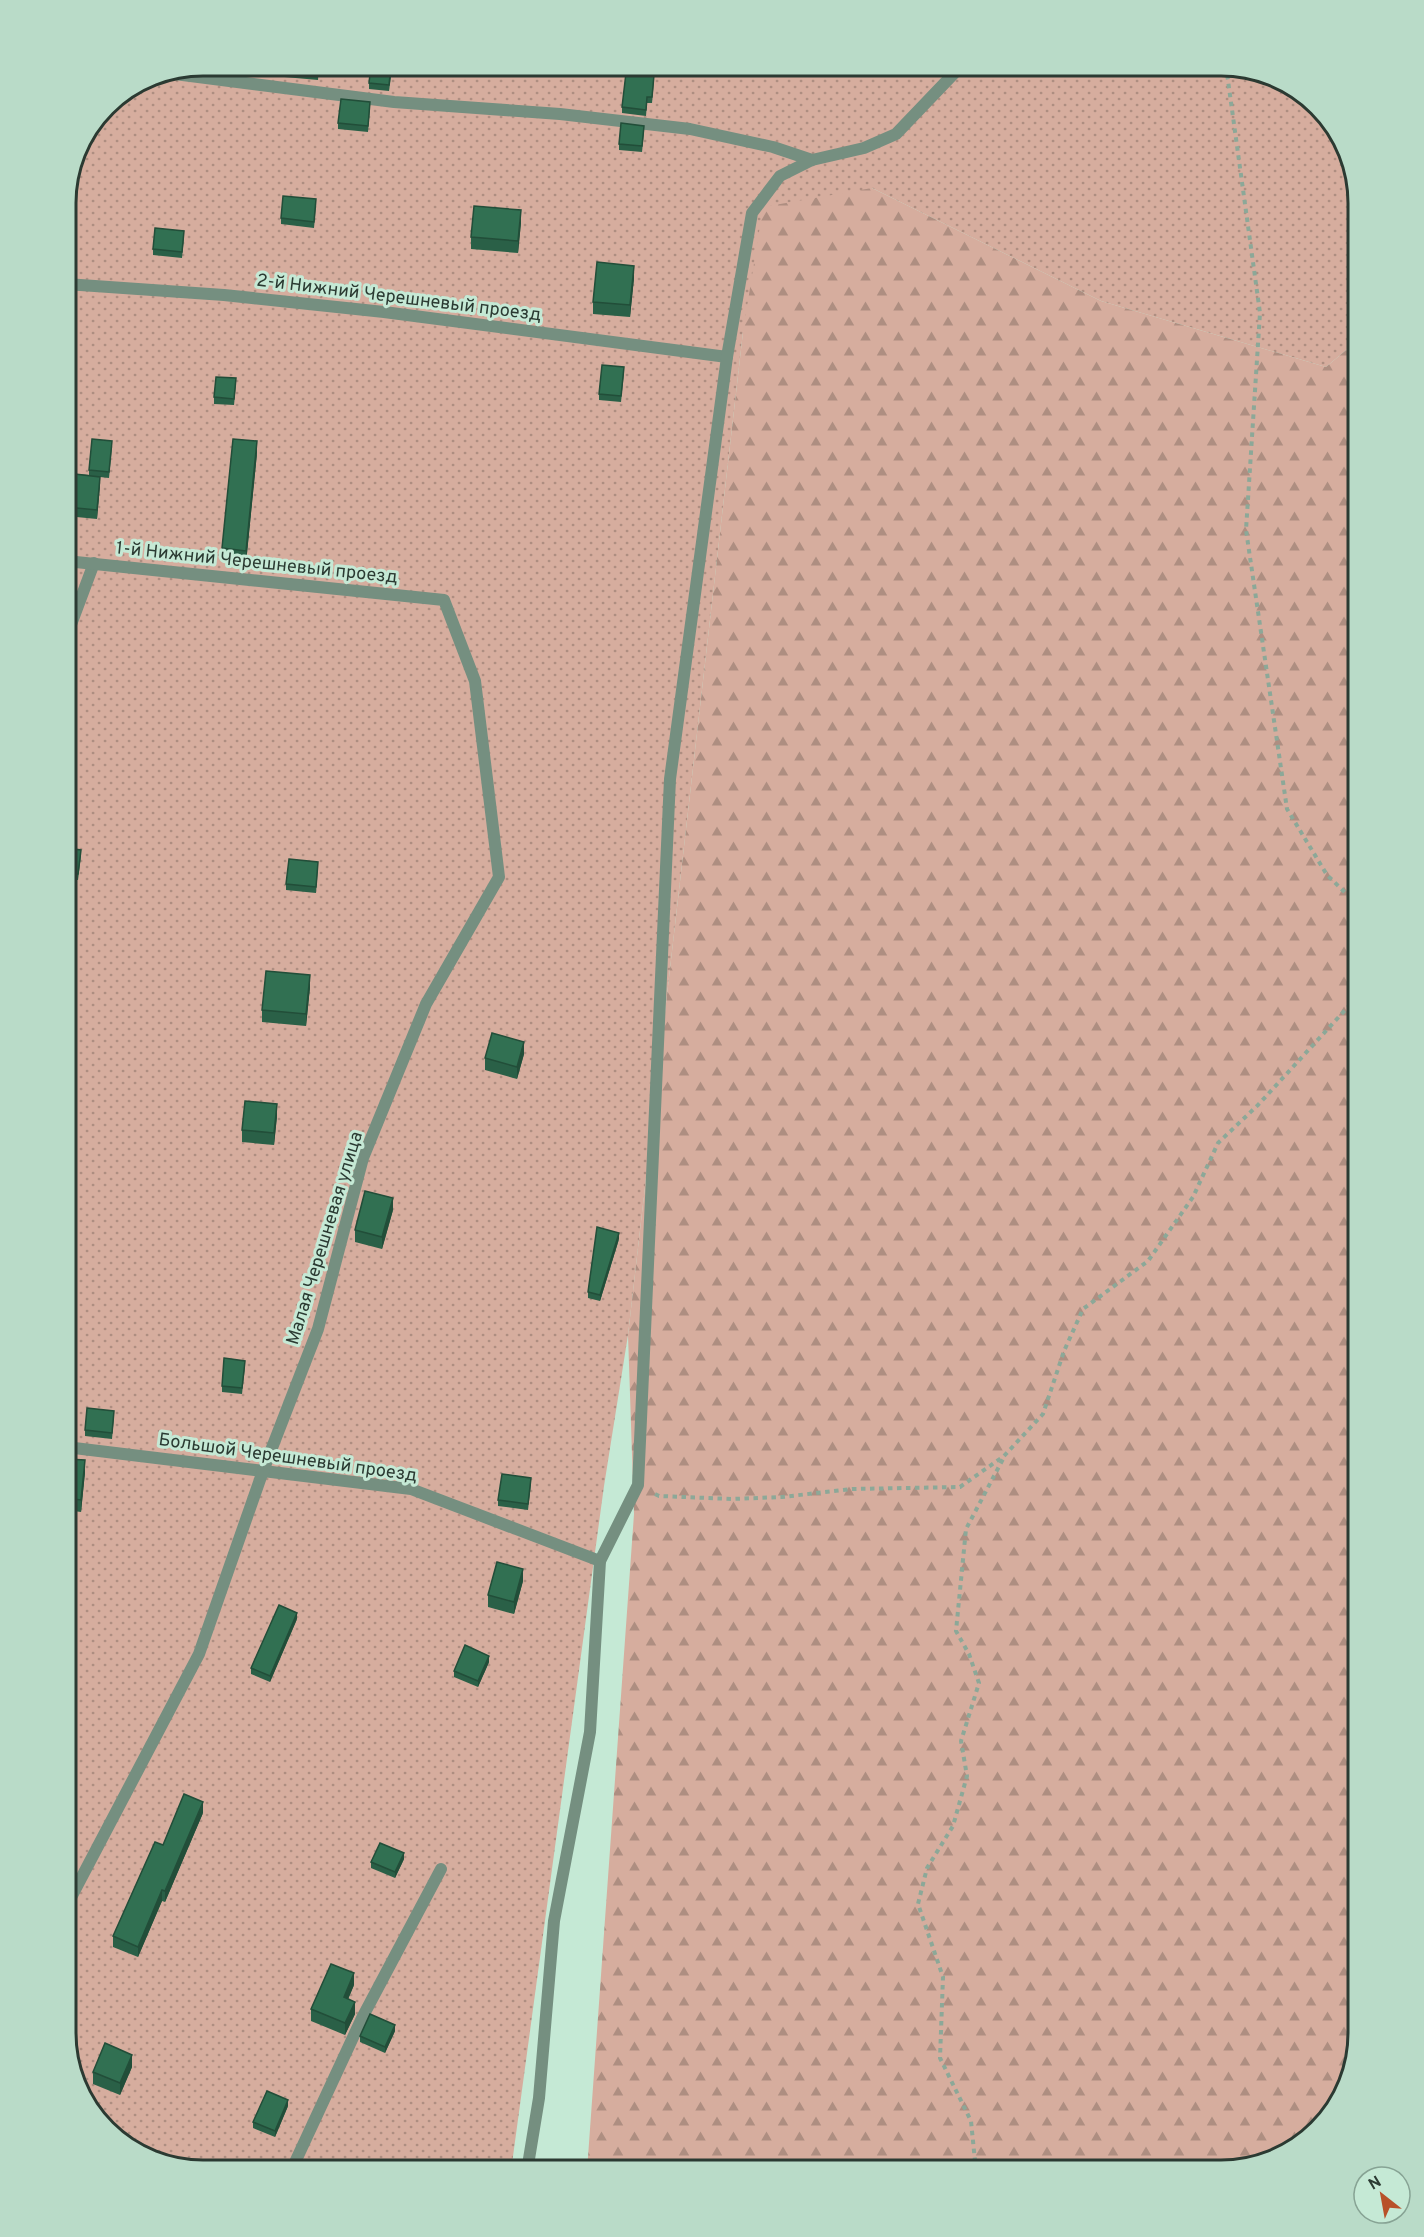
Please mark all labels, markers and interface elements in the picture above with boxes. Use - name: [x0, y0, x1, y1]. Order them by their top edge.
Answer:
- street label: 2-й Нижний Черешневый проезд: [255, 270, 543, 327]
- street label: 1-й Нижний Черешневый проезд: [115, 537, 399, 590]
- street label: Малая Черешневая улица: [282, 1129, 369, 1348]
- street label: Большой Черешневый проезд: [157, 1429, 419, 1488]
- north arrow: [1352, 2165, 1412, 2225]
- text: N: [1365, 2172, 1385, 2195]

